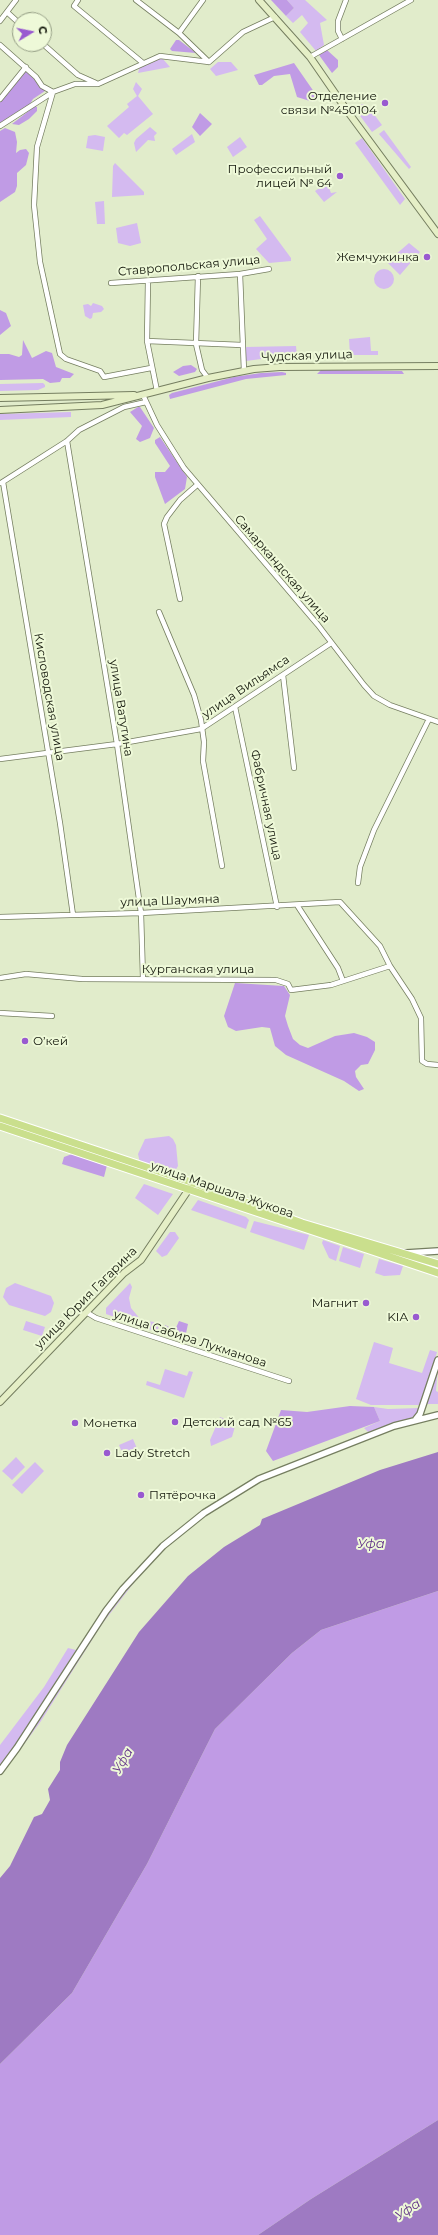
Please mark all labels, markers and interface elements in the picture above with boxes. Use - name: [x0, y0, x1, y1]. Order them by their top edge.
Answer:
- north arrow: [12, 12, 52, 52]
- text: С: [35, 25, 50, 35]
- place label: Отделение связи №450104: [281, 89, 377, 117]
- marker: Отделение связи №450104: [380, 98, 390, 108]
- place label: Профессильный лицей № 64: [228, 162, 332, 190]
- marker: Профессильный лицей № 64: [335, 171, 345, 181]
- place label: Жемчужинка: [337, 250, 419, 264]
- marker: Жемчужинка: [422, 252, 432, 262]
- street label: Ставропольская улица: [117, 253, 261, 279]
- street label: Чудская улица: [261, 347, 353, 365]
- street label: Самаркандская улица: [231, 512, 333, 626]
- street label: Кисловодская улица: [31, 632, 67, 762]
- street label: улица Вильямса: [200, 652, 292, 722]
- street label: улица Ватутина: [106, 658, 136, 758]
- street label: Фабричная улица: [247, 748, 285, 862]
- street label: улица Шаумяна: [120, 892, 220, 910]
- street label: Курганская улица: [142, 962, 254, 976]
- place label: О’кей: [33, 1034, 68, 1048]
- marker: О’кей: [20, 1036, 30, 1046]
- street label: улица Маршала Жукова: [149, 1159, 295, 1221]
- street label: улица Юрия Гагарина: [32, 1244, 140, 1352]
- place label: Магнит: [312, 1296, 358, 1310]
- marker: Магнит: [361, 1298, 371, 1308]
- street label: улица Сабира Лукманова: [112, 1307, 268, 1371]
- place label: KIA: [387, 1310, 408, 1324]
- marker: KIA: [411, 1312, 421, 1322]
- place label: Детский сад №65: [183, 1415, 292, 1429]
- place label: Монетка: [83, 1416, 137, 1430]
- marker: Детский сад №65: [170, 1417, 180, 1427]
- marker: Монетка: [70, 1418, 80, 1428]
- place label: Lady Stretch: [115, 1446, 190, 1460]
- marker: Lady Stretch: [102, 1448, 112, 1458]
- place label: Пятёрочка: [149, 1488, 216, 1502]
- marker: Пятёрочка: [136, 1490, 146, 1500]
- water label: Уфа: [357, 1536, 385, 1552]
- water label: Уфа: [109, 1745, 137, 1777]
- water label: Уфа: [392, 2196, 424, 2224]

